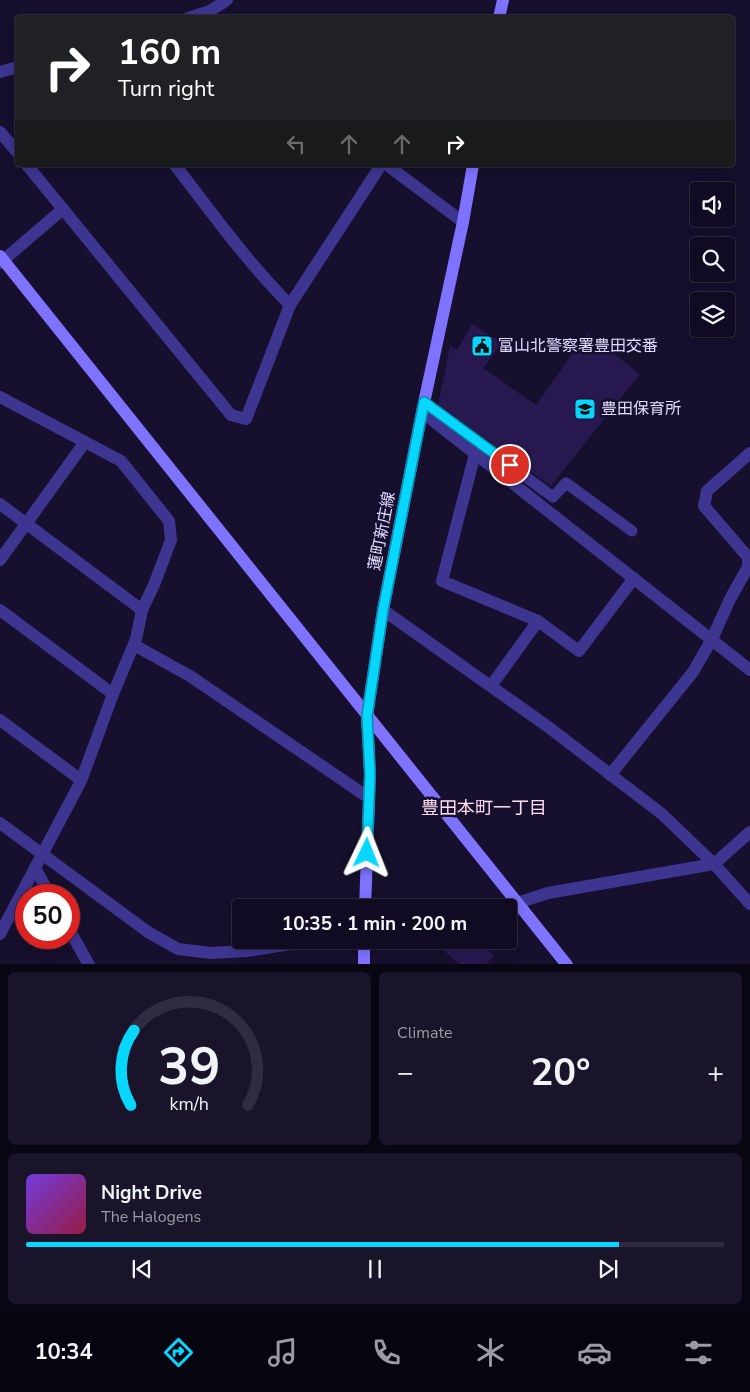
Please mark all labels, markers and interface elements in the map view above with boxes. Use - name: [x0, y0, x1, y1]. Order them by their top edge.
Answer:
- text: 160 m: [118, 29, 221, 76]
- icon: right: [35, 35, 100, 100]
- text: Turn right: [118, 74, 214, 104]
- icon: left: [282, 130, 310, 158]
- icon: ahead: [335, 130, 363, 158]
- icon: ahead: [388, 130, 416, 158]
- icon: right: [441, 130, 469, 158]
- map controls: [690, 182, 735, 337]
- button: sound: [690, 182, 735, 227]
- button: search: [690, 237, 735, 282]
- button: layers: [690, 292, 735, 337]
- public building icon: 富山北警察署豊田交番: [470, 334, 494, 358]
- place label: 富山北警察署豊田交番: [498, 335, 658, 357]
- school or university icon: 豊田保育所: [573, 397, 597, 421]
- place label: 豊田保育所: [601, 398, 681, 420]
- pin: [489, 444, 531, 486]
- icon: arrive: [496, 451, 524, 479]
- street label: 蓮町新庄線: [364, 490, 400, 572]
- district label: 豊田本町一丁目: [421, 796, 547, 820]
- position arrow: [340, 826, 392, 878]
- speed limit sign: 50: [15, 884, 80, 949]
- text: 10:35 · 1 min · 200 m: [282, 911, 467, 937]
- text: Climate: [397, 1022, 452, 1044]
- text: 39: [158, 1031, 221, 1102]
- text: 20°: [530, 1047, 591, 1098]
- text: −: [397, 1054, 414, 1092]
- text: +: [707, 1054, 724, 1092]
- text: km/h: [170, 1092, 209, 1116]
- text: Night Drive: [101, 1180, 202, 1206]
- text: The Halogens: [101, 1206, 201, 1228]
- icon: previous: [128, 1255, 156, 1283]
- icon: pause: [361, 1255, 389, 1283]
- icon: next: [594, 1255, 622, 1283]
- icon: directions: [161, 1335, 196, 1370]
- icon: music: [265, 1335, 300, 1370]
- icon: phone: [369, 1335, 404, 1370]
- icon: climate: [473, 1335, 508, 1370]
- icon: car: [577, 1335, 612, 1370]
- icon: filters: [681, 1335, 716, 1370]
- text: 10:34: [34, 1337, 93, 1367]

